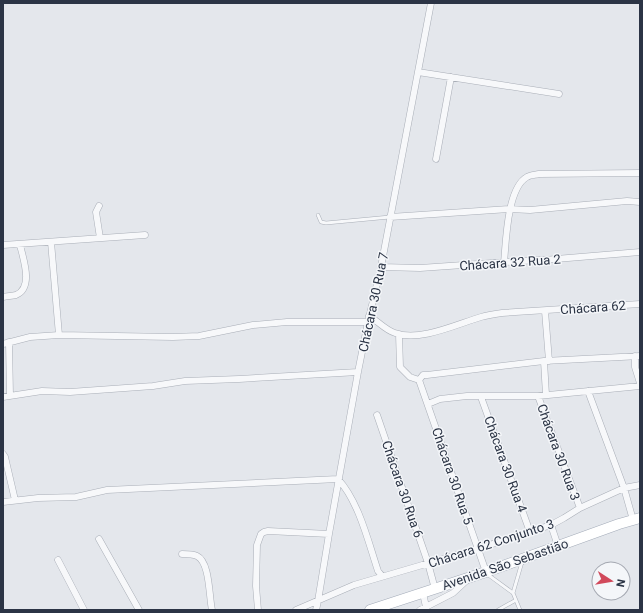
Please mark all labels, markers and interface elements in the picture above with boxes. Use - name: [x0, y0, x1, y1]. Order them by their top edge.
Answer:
- street label: Chácara 30 Rua 7: [356, 251, 391, 353]
- street label: Chácara 32 Rua 2: [459, 251, 561, 274]
- street label: Chácara 62: [560, 298, 626, 317]
- street label: Chácara 30 Rua 3: [534, 402, 583, 502]
- street label: Chácara 30 Rua 4: [481, 414, 530, 515]
- street label: Chácara 30 Rua 5: [429, 426, 476, 527]
- street label: Chácara 30 Rua 6: [379, 439, 426, 540]
- street label: Chácara 62 Conjunto 3: [426, 516, 556, 571]
- street label: Avenida São Sebastião: [440, 536, 570, 593]
- north arrow: [591, 561, 631, 601]
- text: N: [613, 578, 627, 588]

